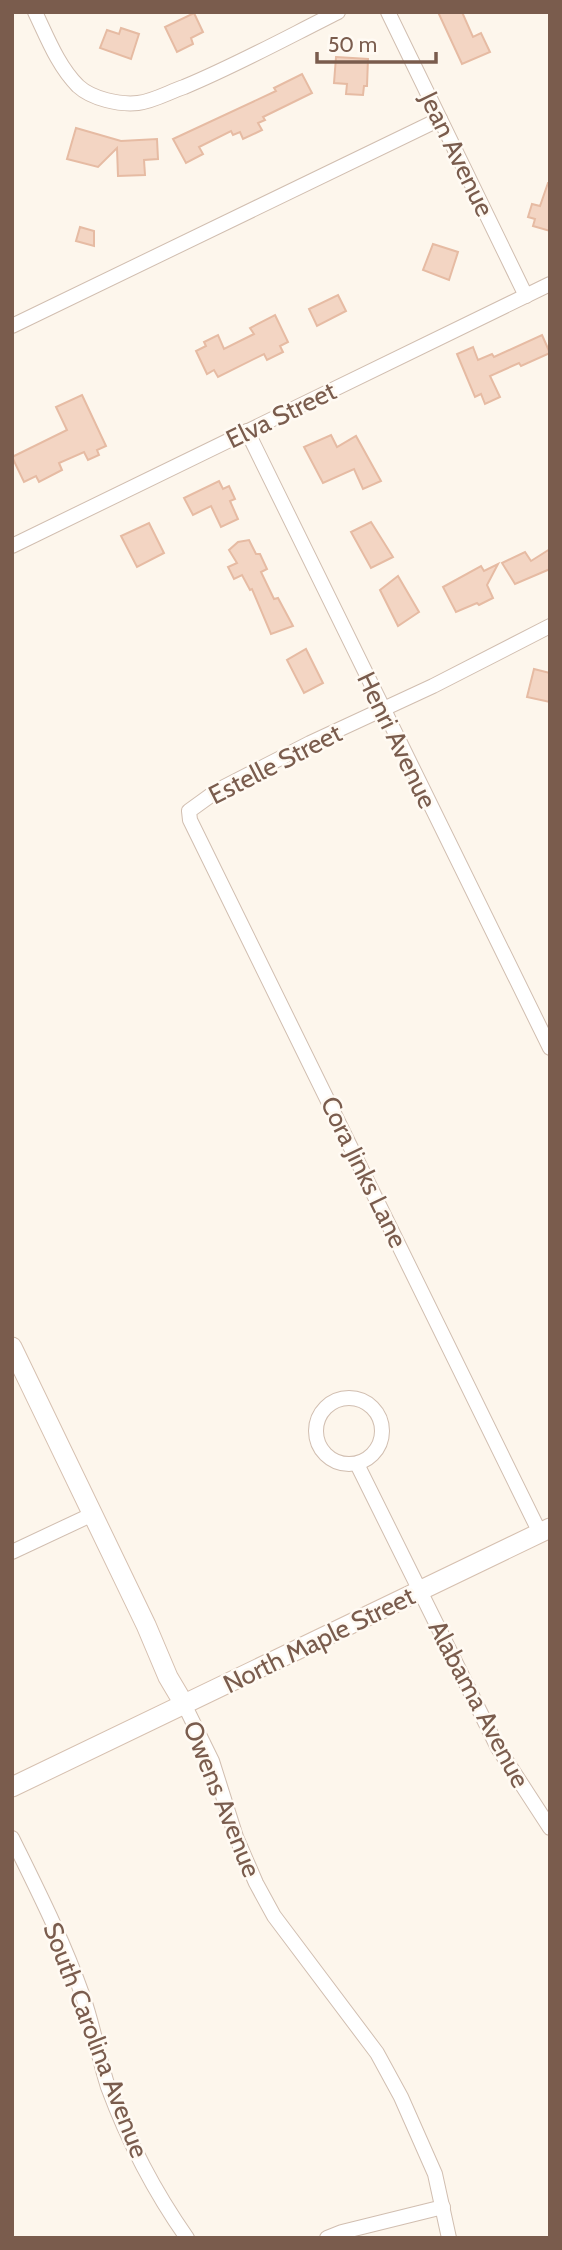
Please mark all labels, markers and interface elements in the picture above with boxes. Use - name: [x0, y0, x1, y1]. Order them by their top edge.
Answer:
- scale bar: [317, 21, 436, 65]
- text: 50 m: [328, 32, 377, 57]
- street label: Jean Avenue: [413, 85, 501, 222]
- street label: Elva Street: [221, 375, 341, 455]
- street label: Henri Avenue: [350, 667, 444, 813]
- street label: Estelle Street: [203, 717, 347, 811]
- street label: Cora Jinks Lane: [314, 1091, 414, 1253]
- street label: North Maple Street: [218, 1580, 420, 1700]
- street label: Alabama Avenue: [421, 1615, 537, 1793]
- street label: Owens Avenue: [176, 1716, 268, 1882]
- street label: South Carolina Avenue: [36, 1918, 156, 2162]

